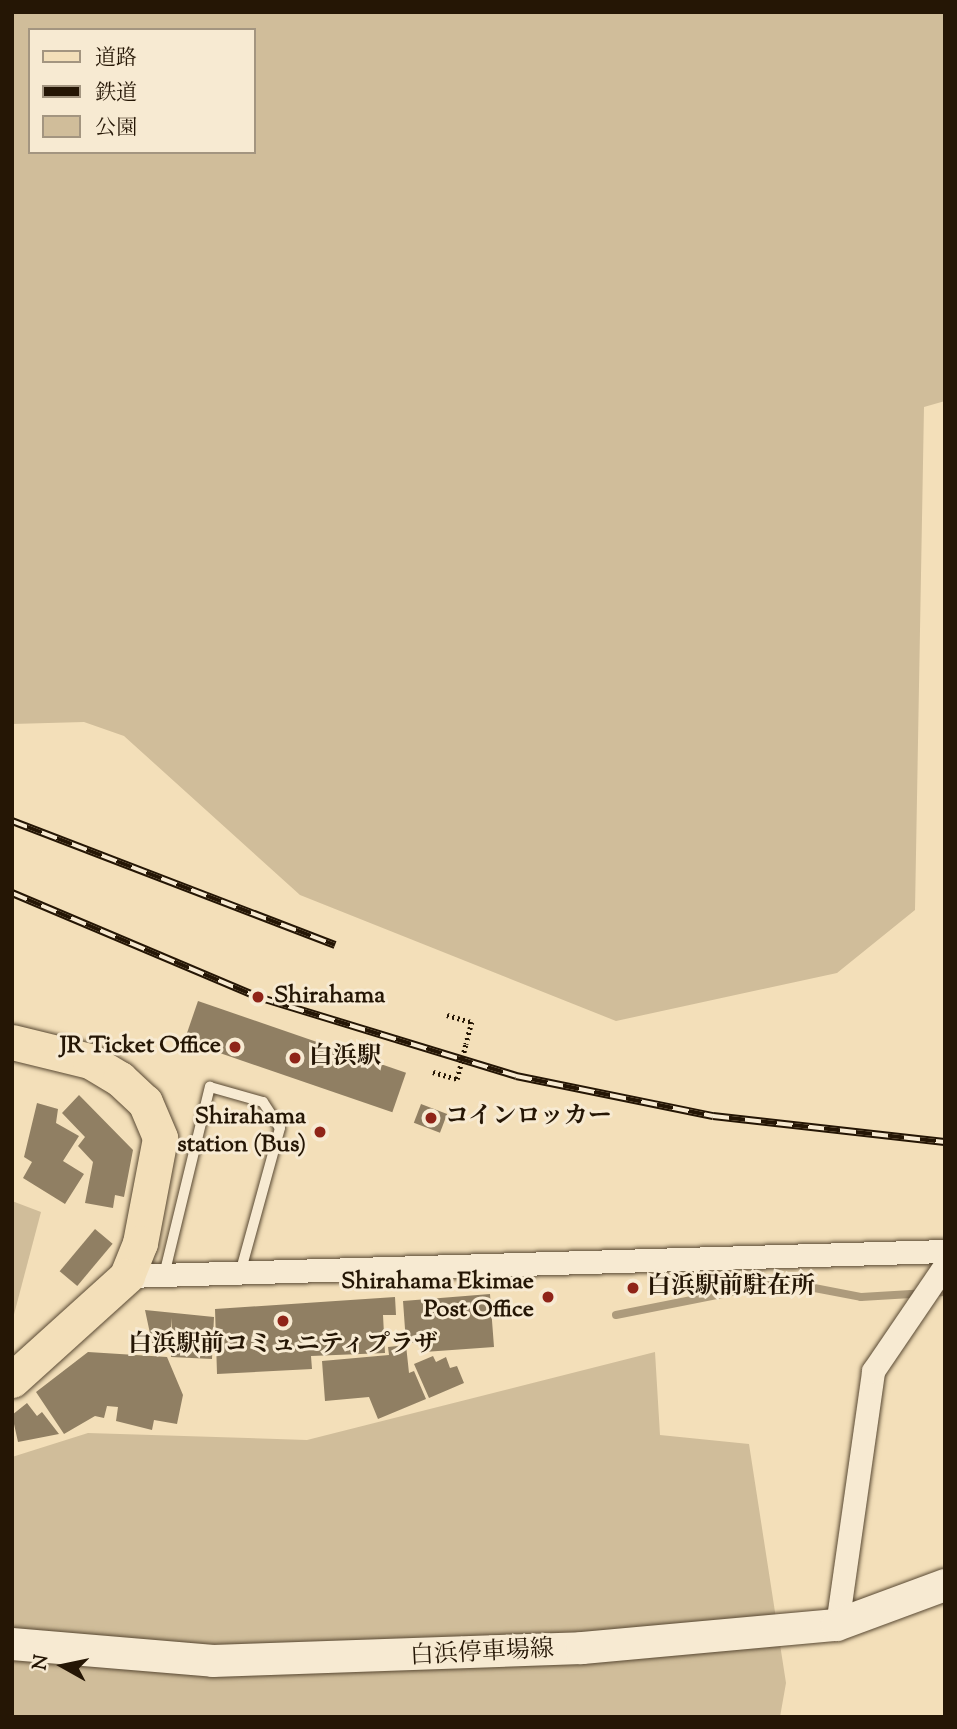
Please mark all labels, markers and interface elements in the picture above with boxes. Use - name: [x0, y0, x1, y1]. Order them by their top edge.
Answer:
- legend: [28, 28, 256, 154]
- text: 道路: [95, 44, 137, 74]
- text: 鉄道: [95, 79, 137, 109]
- text: 公園: [95, 114, 137, 144]
- place label: Shirahama: [274, 983, 385, 1011]
- marker: Shirahama: [248, 987, 268, 1007]
- place label: JR Ticket Office: [60, 1033, 221, 1061]
- marker: JR Ticket Office: [227, 1039, 243, 1055]
- place label: 白浜駅: [309, 1044, 381, 1072]
- marker: 白浜駅: [287, 1050, 303, 1066]
- place label: Shirahama station (Bus): [177, 1104, 306, 1160]
- place label: コインロッカー: [445, 1104, 613, 1132]
- marker: コインロッカー: [423, 1110, 439, 1126]
- marker: Shirahama station (Bus): [312, 1124, 328, 1140]
- place label: Shirahama Ekimae Post Office: [341, 1269, 534, 1325]
- place label: 白浜駅前駐在所: [647, 1274, 815, 1302]
- marker: 白浜駅前駐在所: [625, 1280, 641, 1296]
- marker: Shirahama Ekimae Post Office: [540, 1289, 556, 1305]
- marker: 白浜駅前コミュニティプラザ: [275, 1313, 291, 1329]
- place label: 白浜駅前コミュニティプラザ: [127, 1332, 439, 1360]
- north arrow: [28, 1631, 98, 1701]
- street label: 白浜停車場線: [409, 1636, 555, 1672]
- text: N: [27, 1653, 56, 1672]

